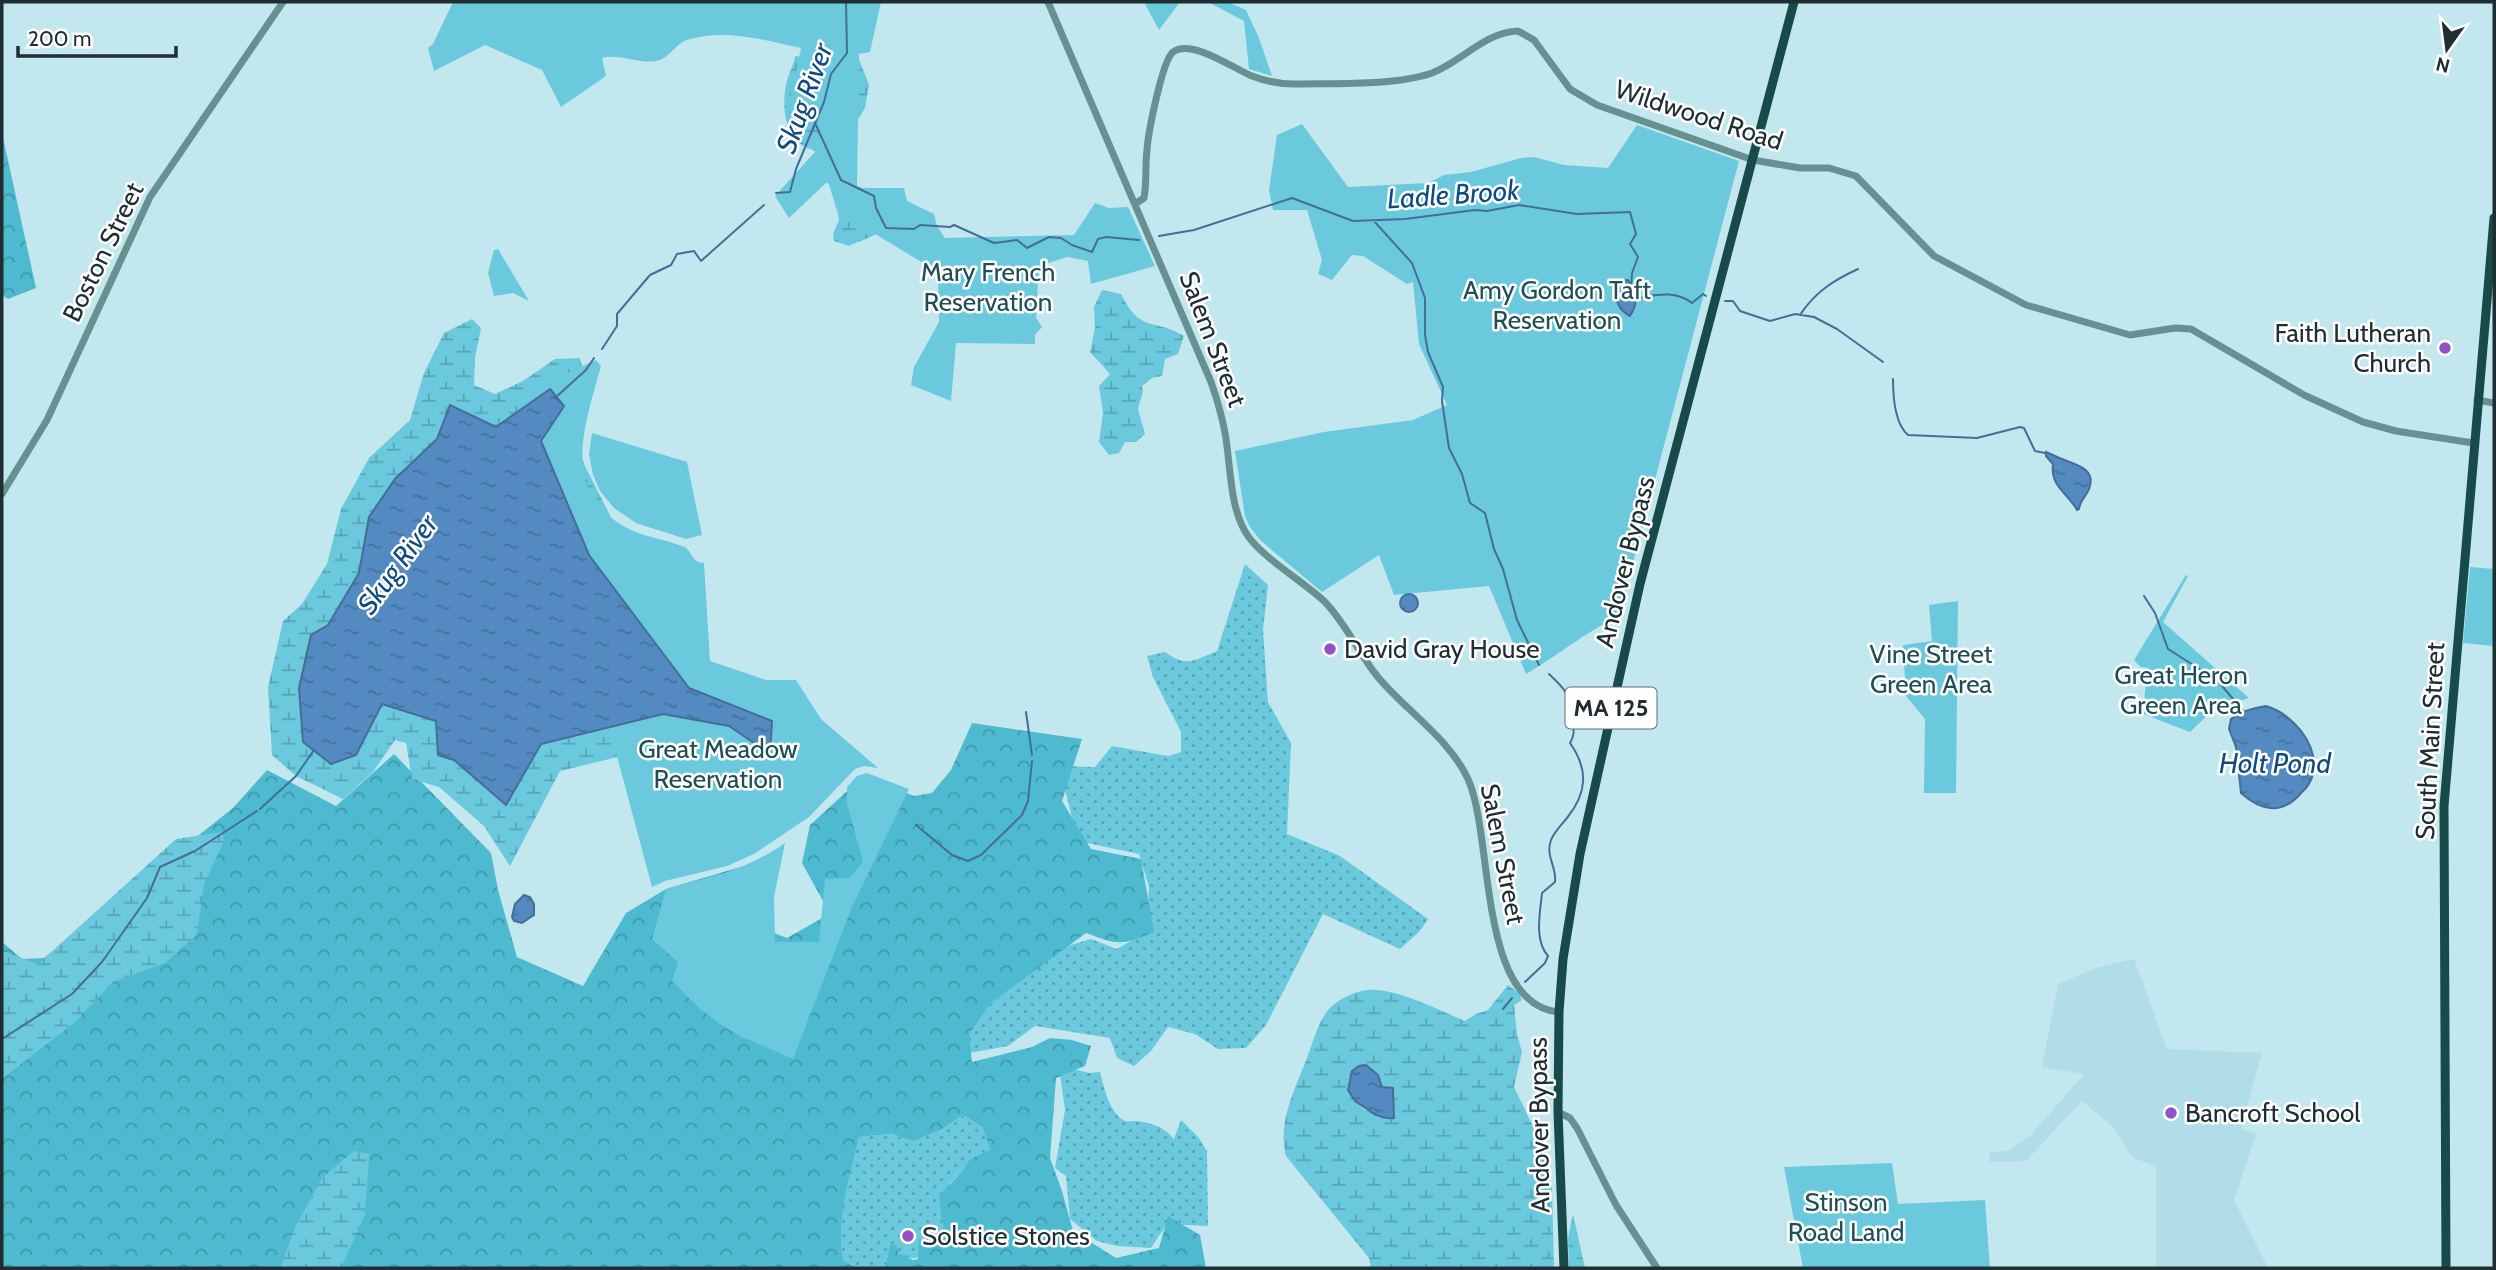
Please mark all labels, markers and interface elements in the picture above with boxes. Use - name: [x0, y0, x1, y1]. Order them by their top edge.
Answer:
- scale bar: [18, 14, 175, 58]
- north arrow: [2412, 14, 2482, 84]
- text: 200 m: [28, 26, 91, 51]
- water label: Skug River: [768, 37, 840, 158]
- text: N: [2434, 52, 2452, 78]
- street label: Wildwood Road: [1611, 73, 1787, 157]
- water label: Ladle Brook: [1386, 172, 1521, 216]
- street label: Boston Street: [56, 177, 151, 327]
- park label: Mary French Reservation: [921, 256, 1055, 318]
- street label: Salem Street: [1173, 267, 1254, 411]
- park label: Amy Gordon Taft Reservation: [1463, 274, 1651, 336]
- place label: Faith Lutheran Church: [2275, 317, 2431, 379]
- marker: Faith Lutheran Church: [2437, 340, 2453, 356]
- street label: Andover Bypass: [1588, 473, 1662, 651]
- water label: Skug River: [350, 507, 445, 620]
- place label: David Gray House: [1344, 633, 1540, 665]
- park label: Vine Street Green Area: [1869, 638, 1993, 700]
- marker: David Gray House: [1322, 641, 1338, 657]
- street label: South Main Street: [2409, 641, 2451, 841]
- park label: Great Heron Green Area: [2114, 659, 2248, 721]
- road number: MA 125: [1566, 688, 1656, 728]
- park label: Great Meadow Reservation: [638, 733, 798, 795]
- water label: Holt Pond: [2219, 746, 2333, 780]
- street label: Salem Street: [1474, 781, 1532, 927]
- street label: Andover Bypass: [1521, 1037, 1557, 1213]
- place label: Bancroft School: [2185, 1097, 2360, 1129]
- marker: Bancroft School: [2163, 1105, 2179, 1121]
- park label: Stinson Road Land: [1788, 1186, 1904, 1248]
- place label: Solstice Stones: [922, 1220, 1090, 1252]
- marker: Solstice Stones: [900, 1228, 916, 1244]

